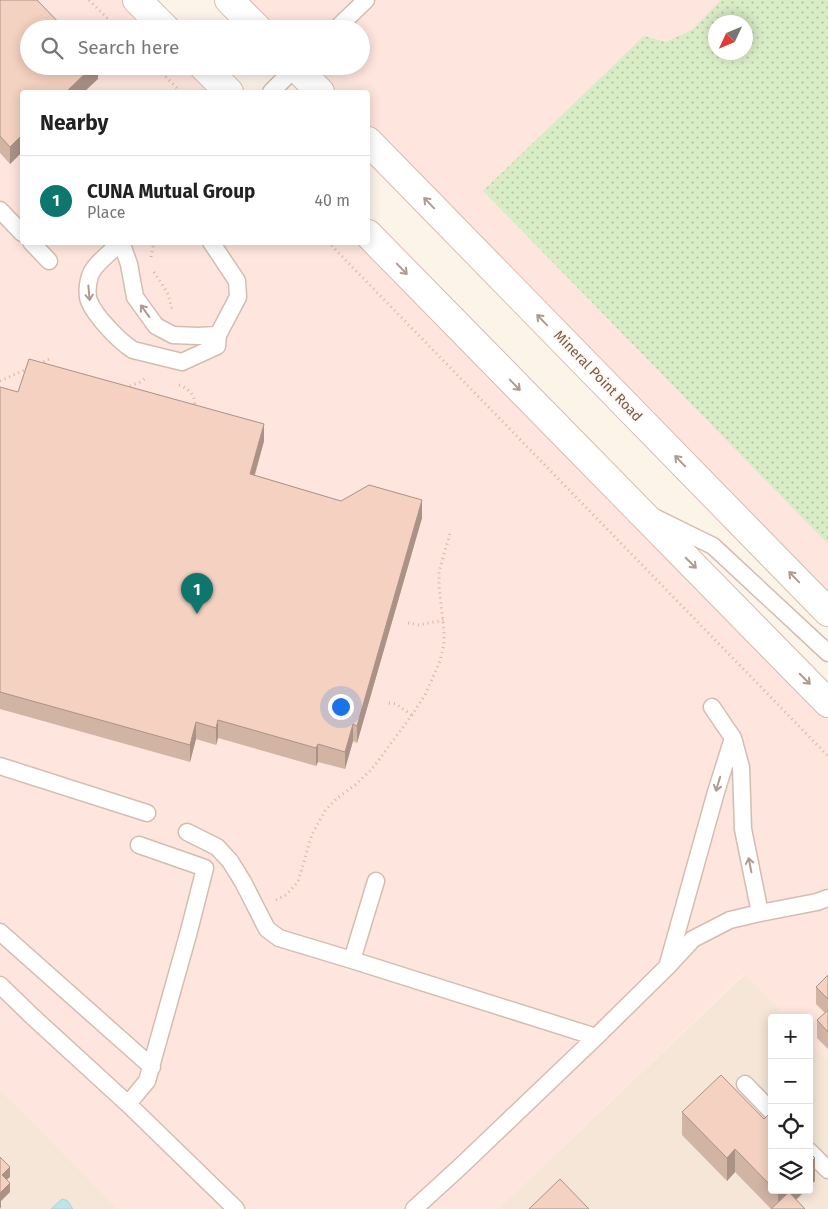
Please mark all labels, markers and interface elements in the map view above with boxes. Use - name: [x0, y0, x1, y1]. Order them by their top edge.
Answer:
- north arrow: [708, 15, 753, 60]
- search box: [20, 20, 370, 75]
- icon: search: [38, 34, 66, 62]
- text: Search here: [78, 36, 179, 59]
- text: Nearby: [40, 110, 108, 136]
- text: CUNA Mutual Group: [87, 180, 255, 203]
- text: 1: [52, 191, 60, 210]
- text: 40 m: [315, 191, 350, 210]
- one-way arrow: [423, 197, 435, 210]
- text: Place: [87, 203, 126, 222]
- one-way arrow: [395, 263, 408, 275]
- one-way arrow: [84, 285, 93, 301]
- one-way arrow: [140, 304, 150, 318]
- one-way arrow: [536, 313, 548, 326]
- street label: Mineral Point Road: [550, 327, 646, 425]
- one-way arrow: [509, 379, 521, 391]
- one-way arrow: [674, 454, 686, 467]
- one-way arrow: [684, 557, 696, 569]
- one-way arrow: [788, 571, 800, 583]
- pin: 1: [181, 573, 213, 614]
- one-way arrow: [798, 673, 811, 685]
- your location: [328, 694, 354, 720]
- one-way arrow: [713, 776, 722, 791]
- one-way arrow: [745, 858, 755, 874]
- map controls: [768, 1014, 813, 1194]
- button: +: [768, 1014, 813, 1059]
- button: −: [768, 1059, 813, 1104]
- button: locate: [768, 1104, 813, 1149]
- button: layers: [768, 1149, 813, 1194]

